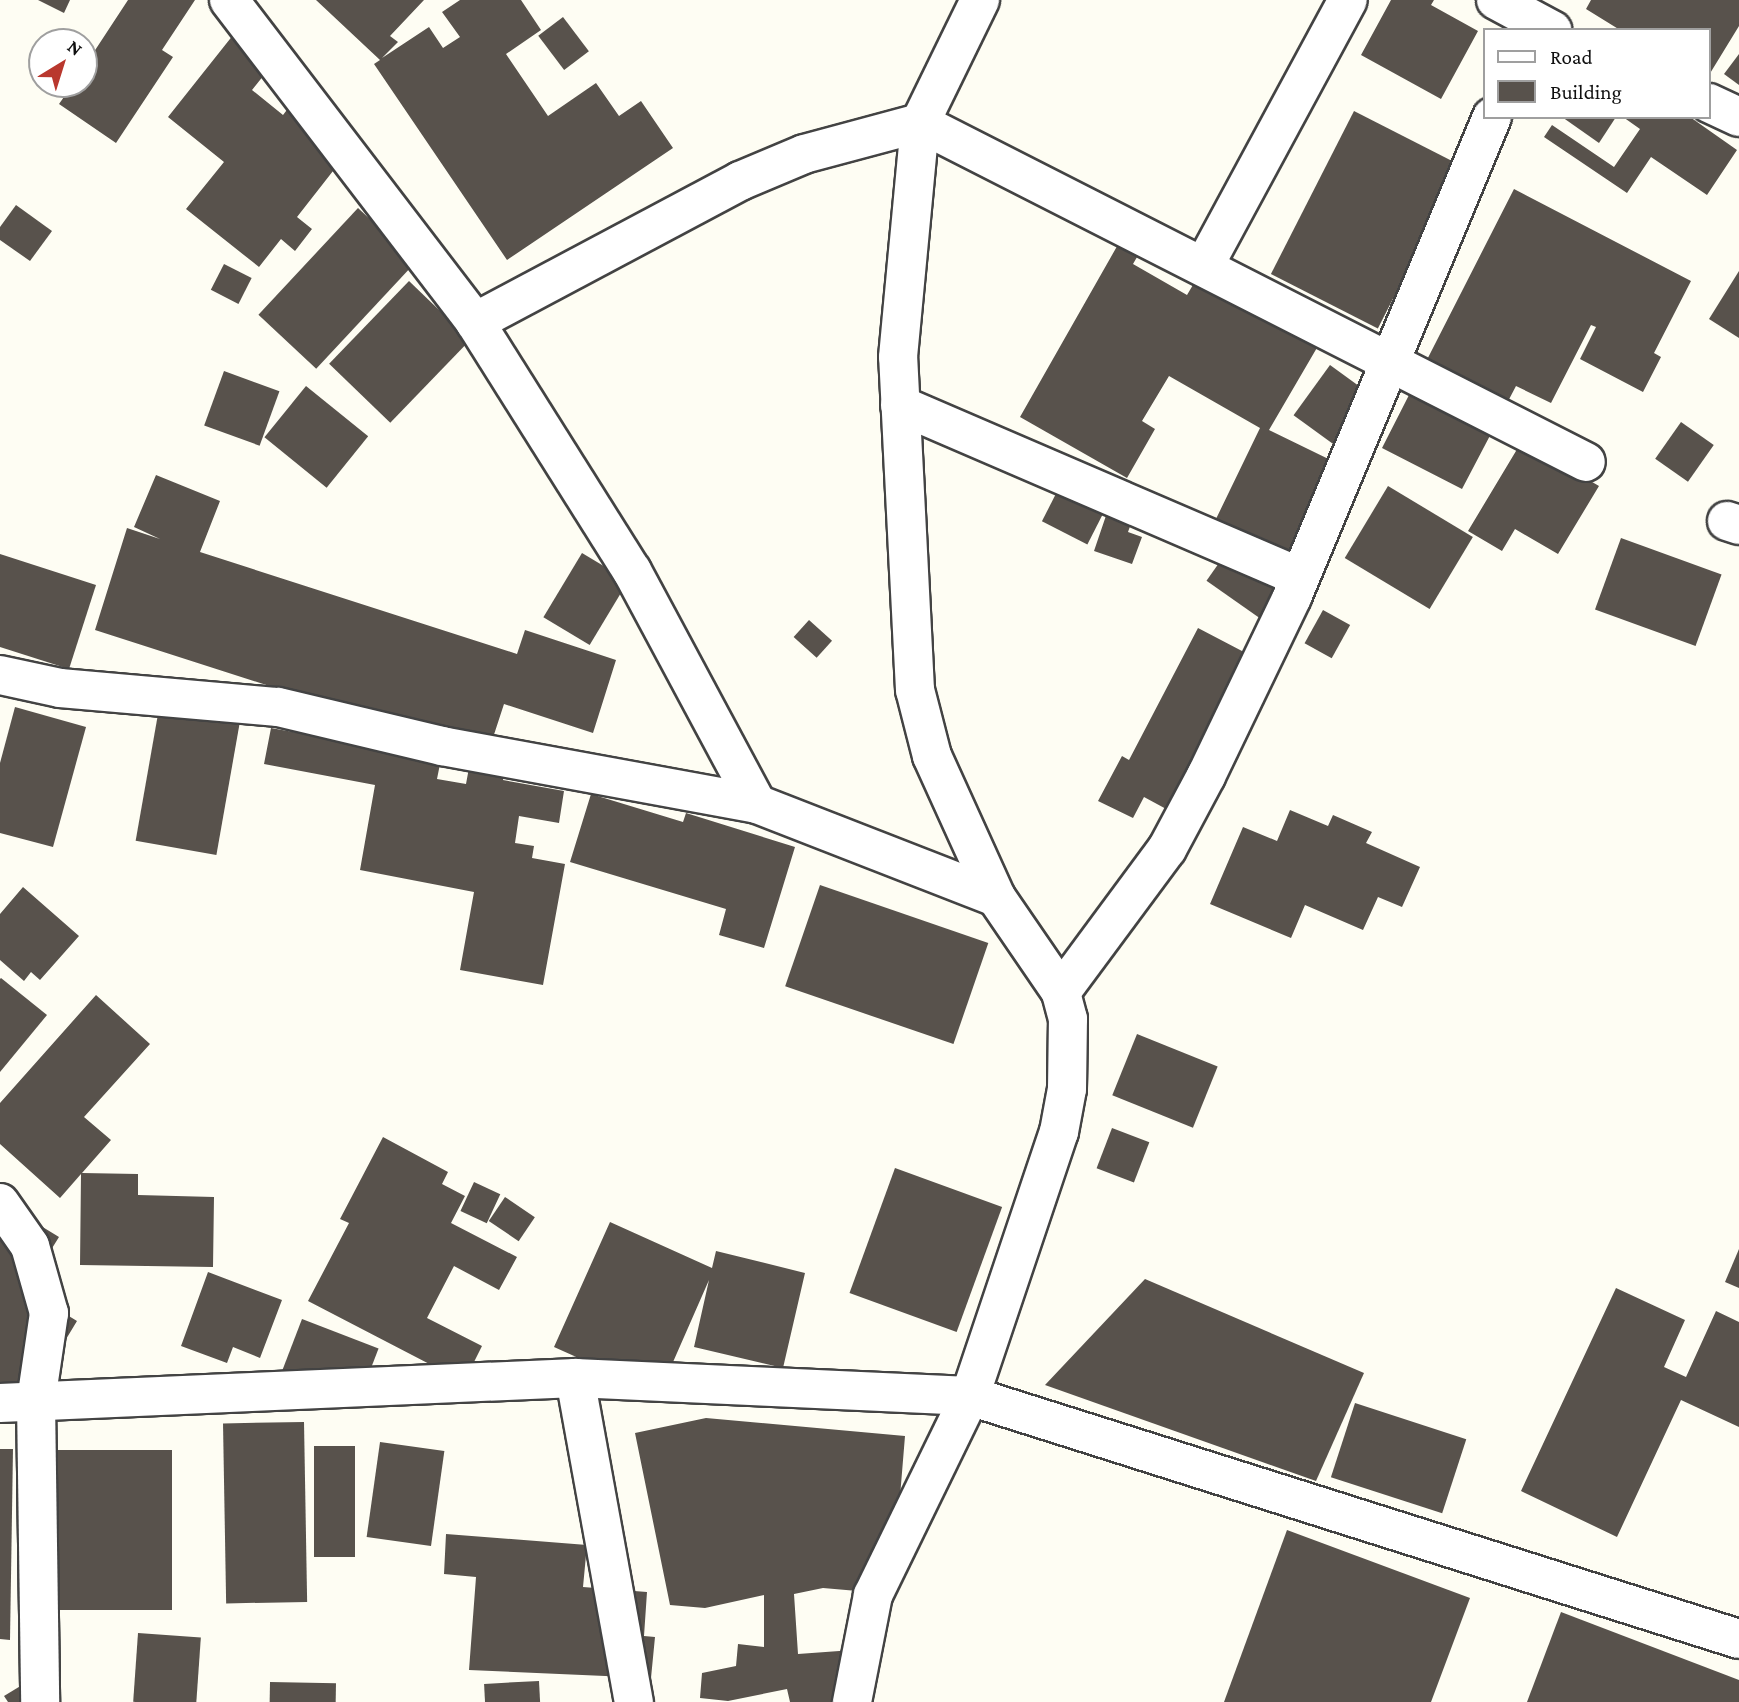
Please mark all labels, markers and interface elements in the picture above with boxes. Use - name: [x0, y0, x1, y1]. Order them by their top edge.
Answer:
- north arrow: [28, 28, 98, 98]
- legend: [1484, 28, 1711, 119]
- text: N: [63, 35, 87, 60]
- text: Road: [1550, 45, 1593, 69]
- text: Building: [1550, 80, 1622, 104]

